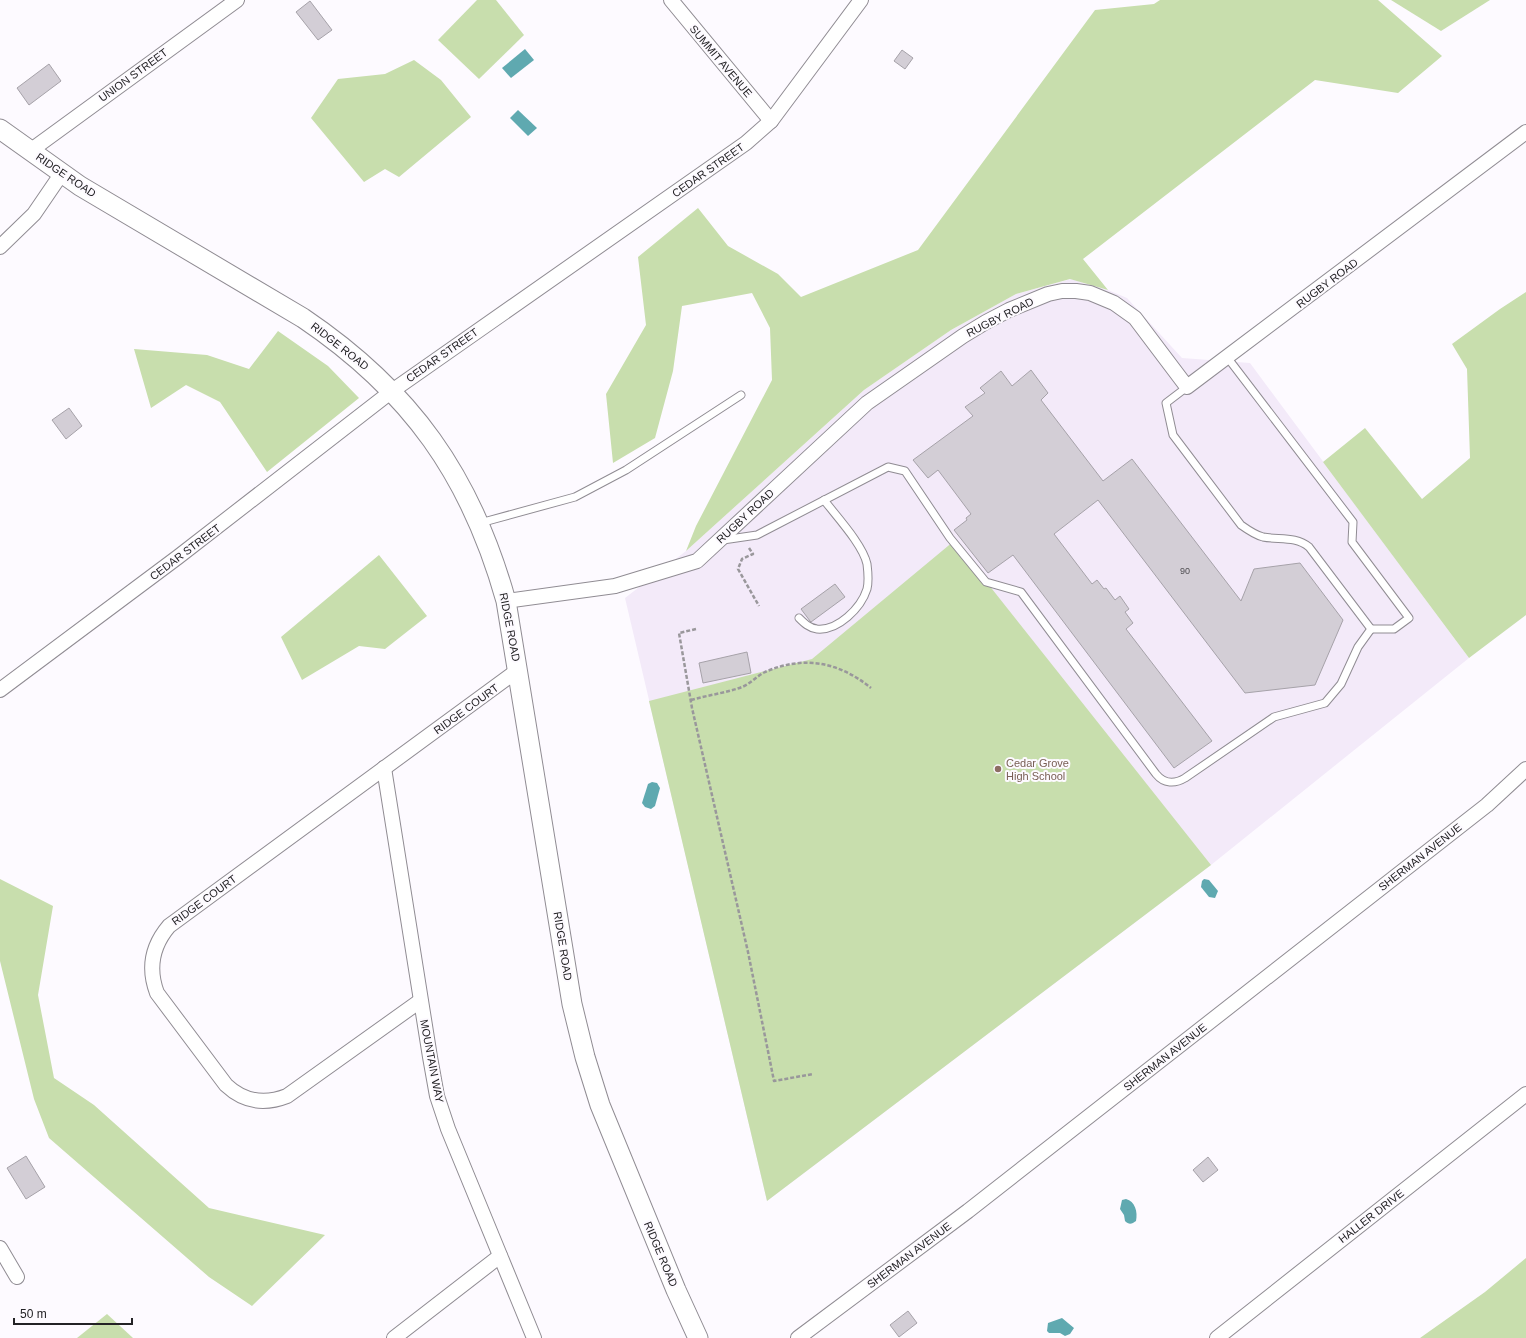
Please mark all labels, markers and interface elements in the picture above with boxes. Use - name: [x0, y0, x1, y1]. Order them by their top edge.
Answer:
- street label: SUMMIT AVENUE: [687, 23, 755, 99]
- street label: UNION STREET: [96, 46, 170, 104]
- street label: CEDAR STREET: [670, 141, 746, 199]
- street label: RIDGE ROAD: [34, 151, 98, 199]
- street label: RUGBY ROAD: [1294, 256, 1360, 310]
- street label: RUGBY ROAD: [964, 295, 1036, 339]
- street label: RIDGE ROAD: [309, 320, 371, 372]
- street label: CEDAR STREET: [404, 326, 480, 384]
- street label: RUGBY ROAD: [714, 486, 776, 546]
- street label: CEDAR STREET: [147, 521, 223, 582]
- house number: 90: [1180, 566, 1190, 576]
- street label: RIDGE ROAD: [497, 592, 523, 662]
- street label: RIDGE COURT: [431, 681, 501, 736]
- place label: Cedar Grove High School: [1006, 757, 1069, 782]
- marker: Cedar Grove High School: [993, 764, 1003, 774]
- street label: SHERMAN AVENUE: [1376, 821, 1464, 893]
- street label: RIDGE COURT: [169, 872, 239, 927]
- street label: RIDGE ROAD: [552, 911, 574, 981]
- street label: MOUNTAIN WAY: [418, 1018, 446, 1104]
- street label: SHERMAN AVENUE: [1121, 1021, 1209, 1093]
- street label: HALLER DRIVE: [1336, 1187, 1406, 1245]
- street label: RIDGE ROAD: [642, 1220, 680, 1288]
- street label: SHERMAN AVENUE: [865, 1220, 953, 1290]
- scale bar: [14, 1300, 132, 1326]
- text: 50 m: [20, 1307, 47, 1321]

